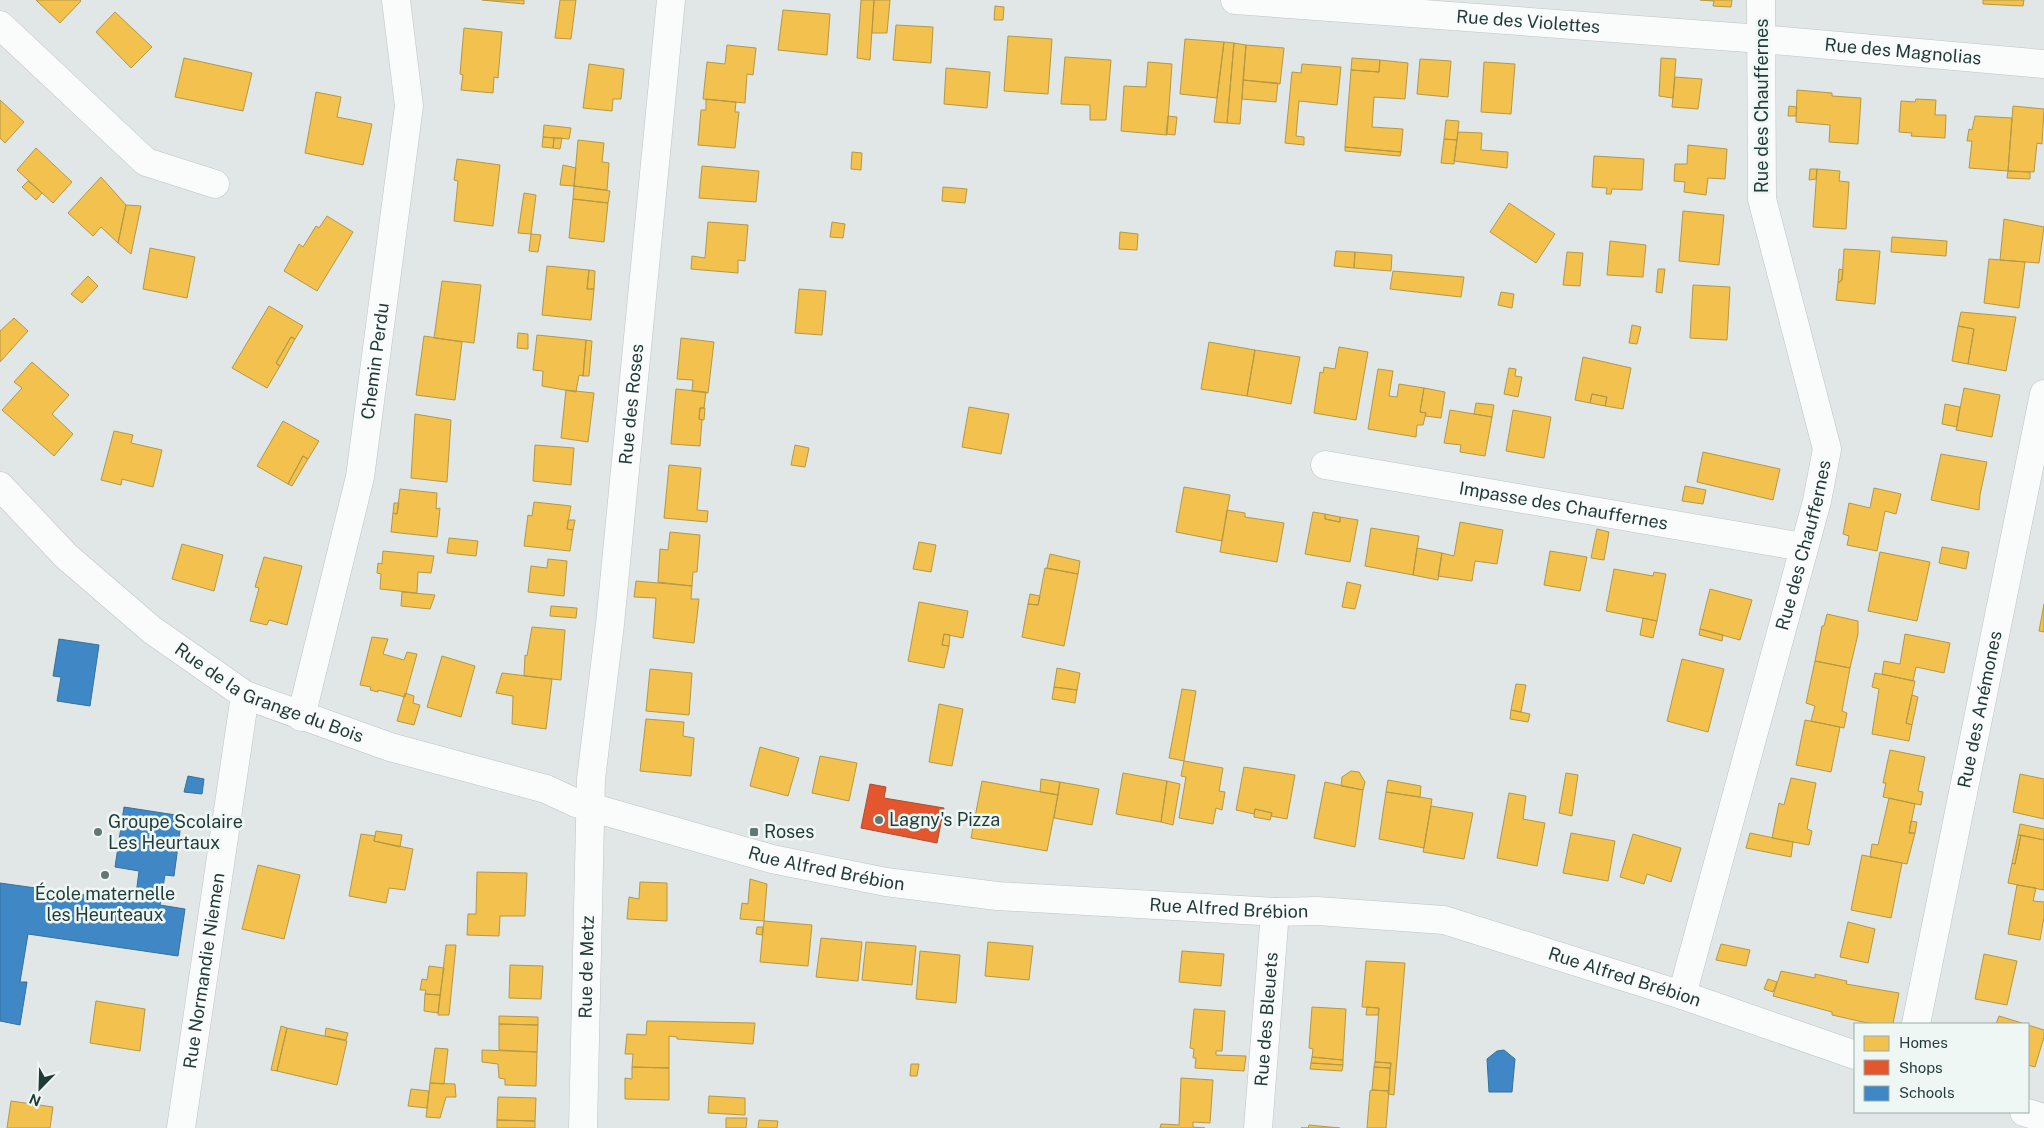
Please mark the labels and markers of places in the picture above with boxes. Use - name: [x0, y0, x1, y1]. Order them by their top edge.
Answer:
- place label: Lagny's Pizza: [889, 809, 1000, 830]
- place label: Groupe Scolaire Les Heurtaux: [108, 811, 243, 853]
- marker: Lagny's Pizza: [873, 814, 885, 826]
- place label: Roses: [764, 821, 814, 842]
- marker: Groupe Scolaire Les Heurtaux: [92, 826, 104, 838]
- marker: Roses: [748, 826, 760, 838]
- marker: École maternelle les Heurteaux: [99, 869, 111, 881]
- place label: École maternelle les Heurteaux: [35, 882, 175, 925]

